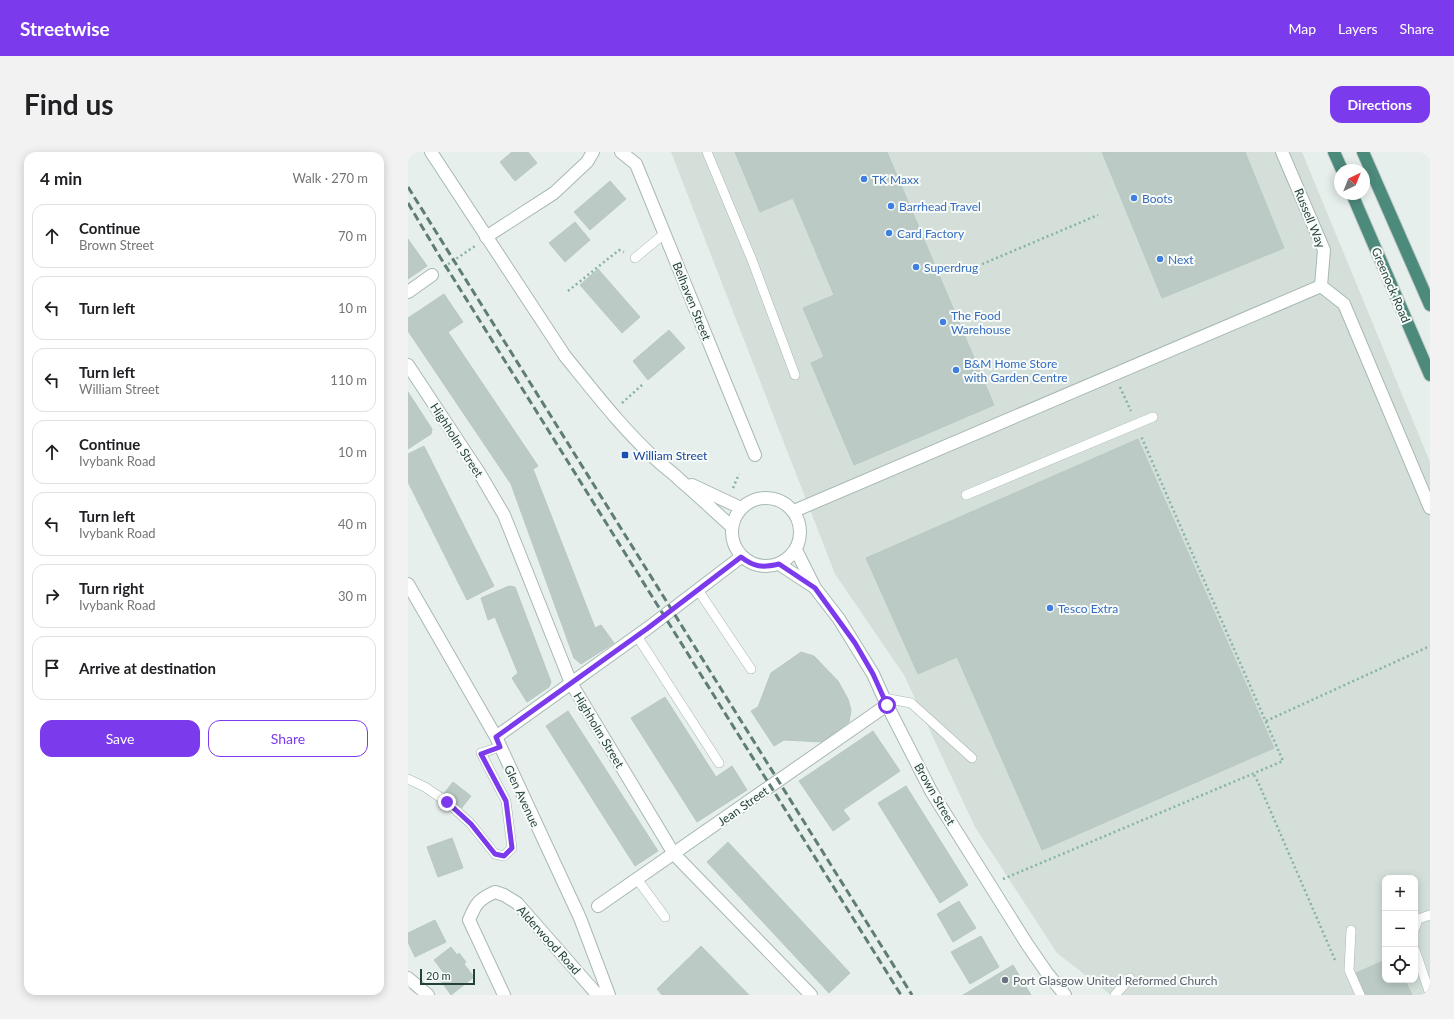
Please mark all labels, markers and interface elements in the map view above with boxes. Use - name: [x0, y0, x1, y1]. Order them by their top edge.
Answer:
- text: Streetwise: [20, 17, 110, 40]
- text: Map: [1288, 20, 1316, 37]
- text: Layers: [1338, 20, 1378, 37]
- text: Share: [1400, 20, 1434, 37]
- button: Directions: [1330, 86, 1430, 123]
- text: Find us: [24, 87, 114, 121]
- north arrow: [1334, 164, 1370, 200]
- text: 4 min: [40, 168, 82, 189]
- text: Walk · 270 m: [292, 170, 368, 186]
- place label: TK Maxx: [872, 172, 919, 187]
- marker: TK Maxx: [859, 174, 869, 184]
- street label: Russell Way: [1291, 186, 1329, 251]
- place label: Boots: [1142, 191, 1173, 206]
- marker: Boots: [1129, 193, 1139, 203]
- place label: Barrhead Travel: [899, 199, 981, 214]
- marker: Barrhead Travel: [886, 201, 896, 211]
- text: Continue: [79, 219, 140, 237]
- icon: ahead: [41, 225, 63, 247]
- place label: Card Factory: [897, 226, 965, 241]
- text: 70 m: [338, 228, 367, 244]
- marker: Card Factory: [884, 228, 894, 238]
- text: Brown Street: [79, 237, 154, 253]
- street label: Greenock Road: [1368, 245, 1414, 325]
- place label: Next: [1168, 252, 1194, 267]
- marker: Next: [1155, 254, 1165, 264]
- street label: Belhaven Street: [669, 260, 715, 343]
- place label: Superdrug: [924, 260, 978, 275]
- marker: Superdrug: [911, 262, 921, 272]
- icon: left: [41, 297, 63, 319]
- text: Turn left: [79, 299, 135, 317]
- text: 10 m: [338, 300, 367, 316]
- place label: The Food Warehouse: [951, 308, 1011, 337]
- marker: The Food Warehouse: [938, 317, 948, 327]
- place label: B&M Home Store with Garden Centre: [964, 356, 1068, 385]
- text: Turn left: [79, 363, 135, 381]
- marker: B&M Home Store with Garden Centre: [951, 365, 961, 375]
- icon: left: [41, 369, 63, 391]
- text: 110 m: [330, 372, 367, 388]
- text: William Street: [79, 381, 160, 397]
- street label: Highholm Street: [427, 400, 487, 481]
- text: Continue: [79, 435, 140, 453]
- icon: ahead: [41, 441, 63, 463]
- text: 10 m: [338, 444, 367, 460]
- place label: William Street: [633, 448, 708, 463]
- marker: William Street: [620, 450, 630, 460]
- text: Ivybank Road: [79, 453, 156, 469]
- text: Turn left: [79, 507, 135, 525]
- icon: left: [41, 513, 63, 535]
- text: 40 m: [338, 516, 367, 532]
- text: Ivybank Road: [79, 525, 156, 541]
- text: Turn right: [79, 579, 144, 597]
- icon: right: [41, 585, 63, 607]
- text: 30 m: [338, 588, 367, 604]
- text: Ivybank Road: [79, 597, 156, 613]
- place label: Tesco Extra: [1058, 601, 1118, 616]
- marker: Tesco Extra: [1045, 603, 1055, 613]
- icon: arrive: [41, 657, 63, 679]
- text: Arrive at destination: [79, 659, 216, 677]
- street label: Highholm Street: [570, 689, 628, 771]
- route start: [878, 696, 896, 714]
- button: Save: [40, 720, 200, 757]
- button: Share: [208, 720, 368, 757]
- street label: Brown Street: [911, 760, 959, 828]
- street label: Glen Avenue: [501, 762, 543, 830]
- street label: Jean Street: [715, 783, 772, 829]
- route end: [438, 793, 456, 811]
- map controls: [1382, 875, 1418, 983]
- button: +: [1382, 875, 1418, 911]
- street label: Alderwood Road: [514, 902, 584, 978]
- button: −: [1382, 911, 1418, 947]
- button: locate: [1382, 947, 1418, 983]
- scale bar: [420, 967, 475, 986]
- text: 20 m: [426, 969, 451, 982]
- place label: Port Glasgow United Reformed Church: [1013, 973, 1217, 988]
- marker: Port Glasgow United Reformed Church: [1000, 975, 1010, 985]

